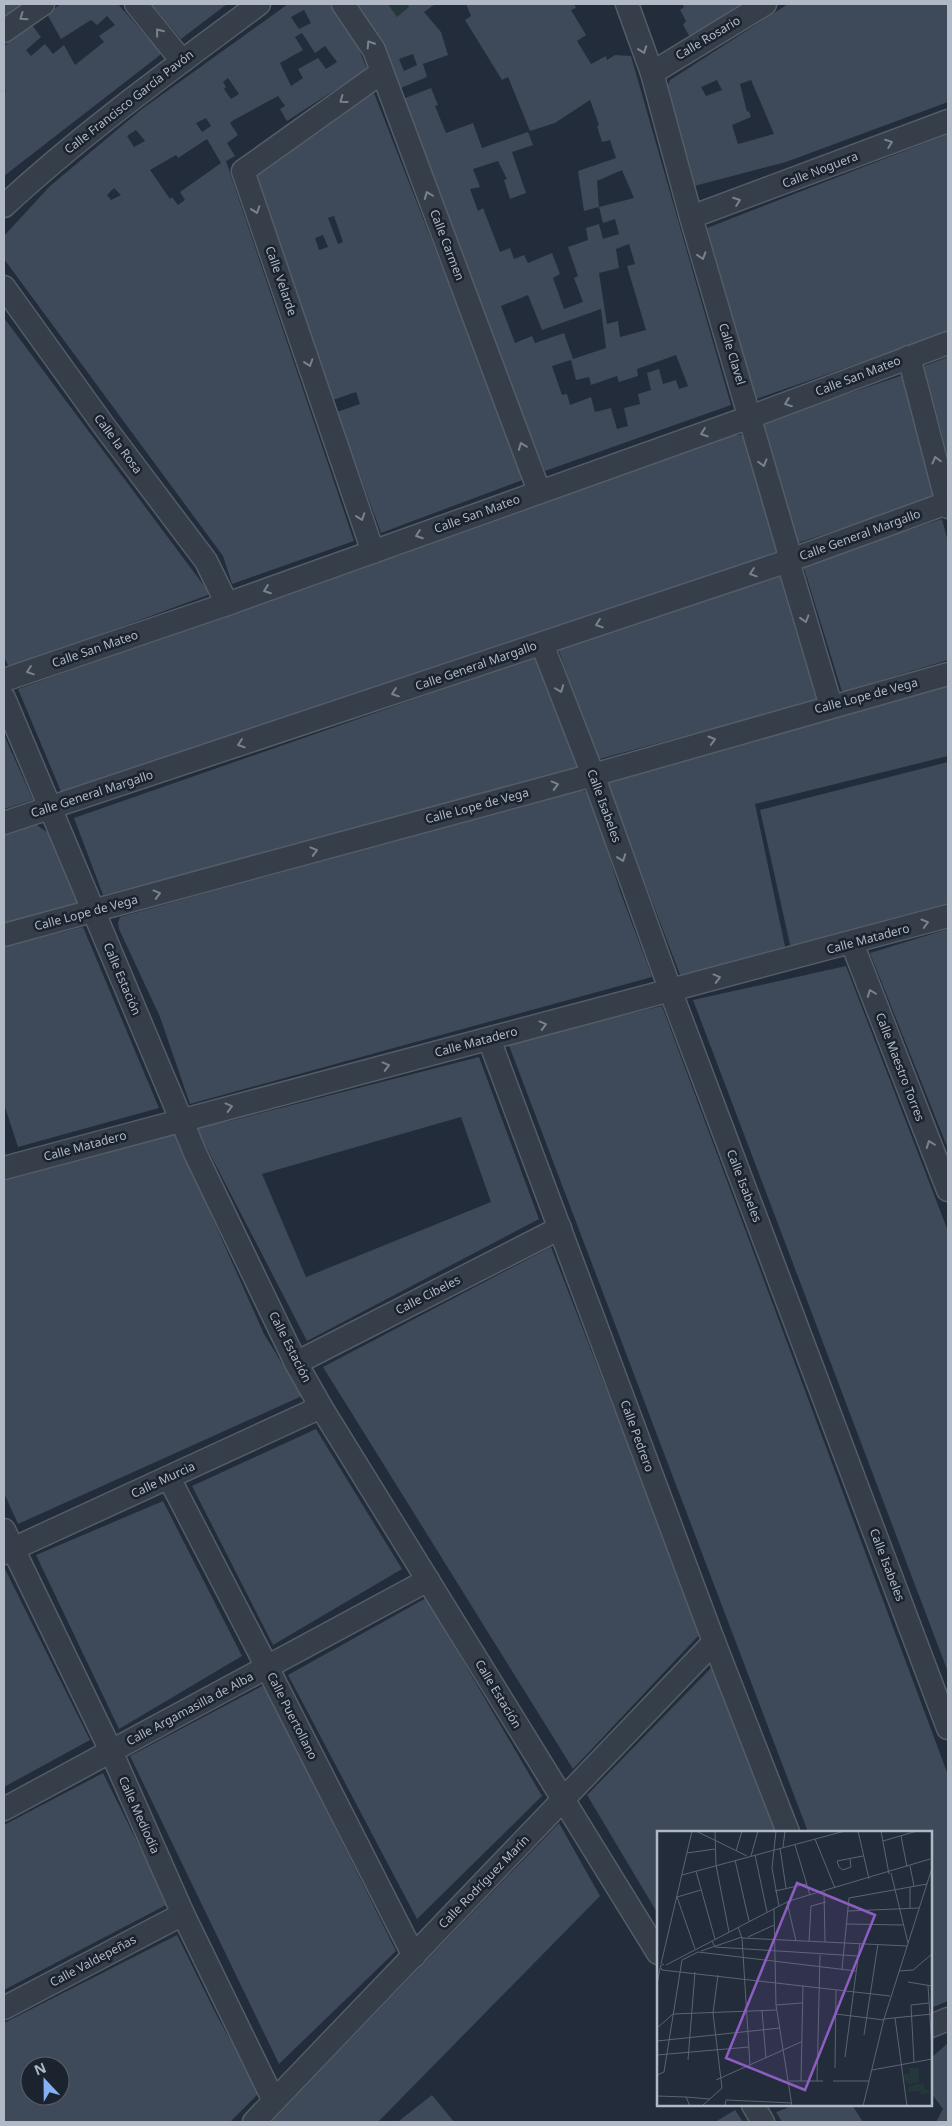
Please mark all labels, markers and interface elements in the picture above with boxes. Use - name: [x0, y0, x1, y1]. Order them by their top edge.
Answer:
- one-way arrow: [20, 11, 29, 20]
- street label: Calle Rosario: [672, 12, 743, 64]
- one-way arrow: [157, 29, 165, 38]
- one-way arrow: [367, 40, 376, 49]
- one-way arrow: [638, 45, 648, 53]
- street label: Calle Francisco García Pavón: [60, 46, 197, 158]
- one-way arrow: [339, 94, 348, 103]
- one-way arrow: [884, 139, 892, 149]
- street label: Calle Noguera: [780, 147, 860, 192]
- one-way arrow: [424, 191, 434, 200]
- one-way arrow: [732, 196, 740, 206]
- one-way arrow: [250, 205, 260, 213]
- street label: Calle Carmen: [426, 207, 469, 283]
- street label: Calle Velarde: [262, 244, 301, 318]
- one-way arrow: [697, 252, 707, 260]
- street label: Calle Clavel: [715, 321, 750, 387]
- street label: Calle San Mateo: [813, 351, 903, 400]
- one-way arrow: [303, 359, 313, 367]
- one-way arrow: [784, 397, 792, 407]
- street label: Calle la Rosa: [90, 410, 146, 477]
- one-way arrow: [701, 427, 709, 437]
- one-way arrow: [518, 442, 528, 450]
- one-way arrow: [931, 455, 942, 464]
- one-way arrow: [758, 458, 768, 466]
- street label: Calle San Mateo: [432, 490, 522, 537]
- street label: Calle General Margallo: [797, 505, 923, 564]
- one-way arrow: [355, 512, 365, 521]
- one-way arrow: [416, 529, 424, 539]
- one-way arrow: [749, 567, 758, 577]
- one-way arrow: [263, 584, 271, 594]
- one-way arrow: [800, 614, 810, 623]
- one-way arrow: [595, 619, 604, 629]
- street label: Calle San Mateo: [49, 626, 140, 671]
- street label: Calle General Margallo: [413, 637, 539, 694]
- one-way arrow: [26, 666, 35, 676]
- street label: Calle Lope de Vega: [812, 674, 919, 717]
- one-way arrow: [553, 684, 564, 693]
- one-way arrow: [392, 687, 400, 697]
- one-way arrow: [707, 736, 715, 746]
- one-way arrow: [237, 739, 246, 749]
- street label: Calle General Margallo: [28, 766, 155, 821]
- street label: Calle Isabeles: [583, 767, 626, 845]
- one-way arrow: [551, 780, 559, 790]
- street label: Calle Lope de Vega: [423, 784, 530, 827]
- one-way arrow: [310, 846, 318, 856]
- one-way arrow: [617, 853, 627, 861]
- one-way arrow: [153, 889, 161, 899]
- street label: Calle Lope de Vega: [32, 891, 139, 934]
- one-way arrow: [920, 918, 929, 928]
- street label: Calle Matadero: [825, 919, 911, 958]
- street label: Calle Estación: [100, 940, 145, 1018]
- one-way arrow: [713, 973, 722, 984]
- one-way arrow: [867, 989, 877, 998]
- street label: Calle Maestro Torres: [872, 1010, 929, 1124]
- one-way arrow: [538, 1020, 547, 1030]
- street label: Calle Matadero: [433, 1022, 519, 1061]
- one-way arrow: [381, 1061, 390, 1072]
- one-way arrow: [224, 1102, 233, 1113]
- street label: Calle Matadero: [42, 1126, 128, 1165]
- one-way arrow: [926, 1141, 936, 1149]
- street label: Calle Isabeles: [723, 1147, 766, 1225]
- street label: Calle Cibeles: [392, 1271, 463, 1318]
- street label: Calle Estación: [265, 1308, 316, 1385]
- street label: Calle Pedrero: [617, 1398, 658, 1474]
- street label: Calle Murcia: [128, 1457, 198, 1502]
- street label: Calle Isabeles: [866, 1526, 909, 1604]
- street label: Calle Estación: [471, 1656, 526, 1731]
- street label: Calle Argamasilla de Alba: [123, 1668, 256, 1749]
- street label: Calle Puertollano: [263, 1669, 322, 1762]
- street label: Calle Mediodía: [115, 1773, 164, 1856]
- street label: Calle Rodríguez Marín: [435, 1831, 533, 1932]
- inset map: [657, 1831, 932, 2106]
- street label: Calle Valdepeñas: [47, 1931, 139, 1990]
- north arrow: [20, 2056, 70, 2106]
- text: N: [31, 2058, 49, 2079]

